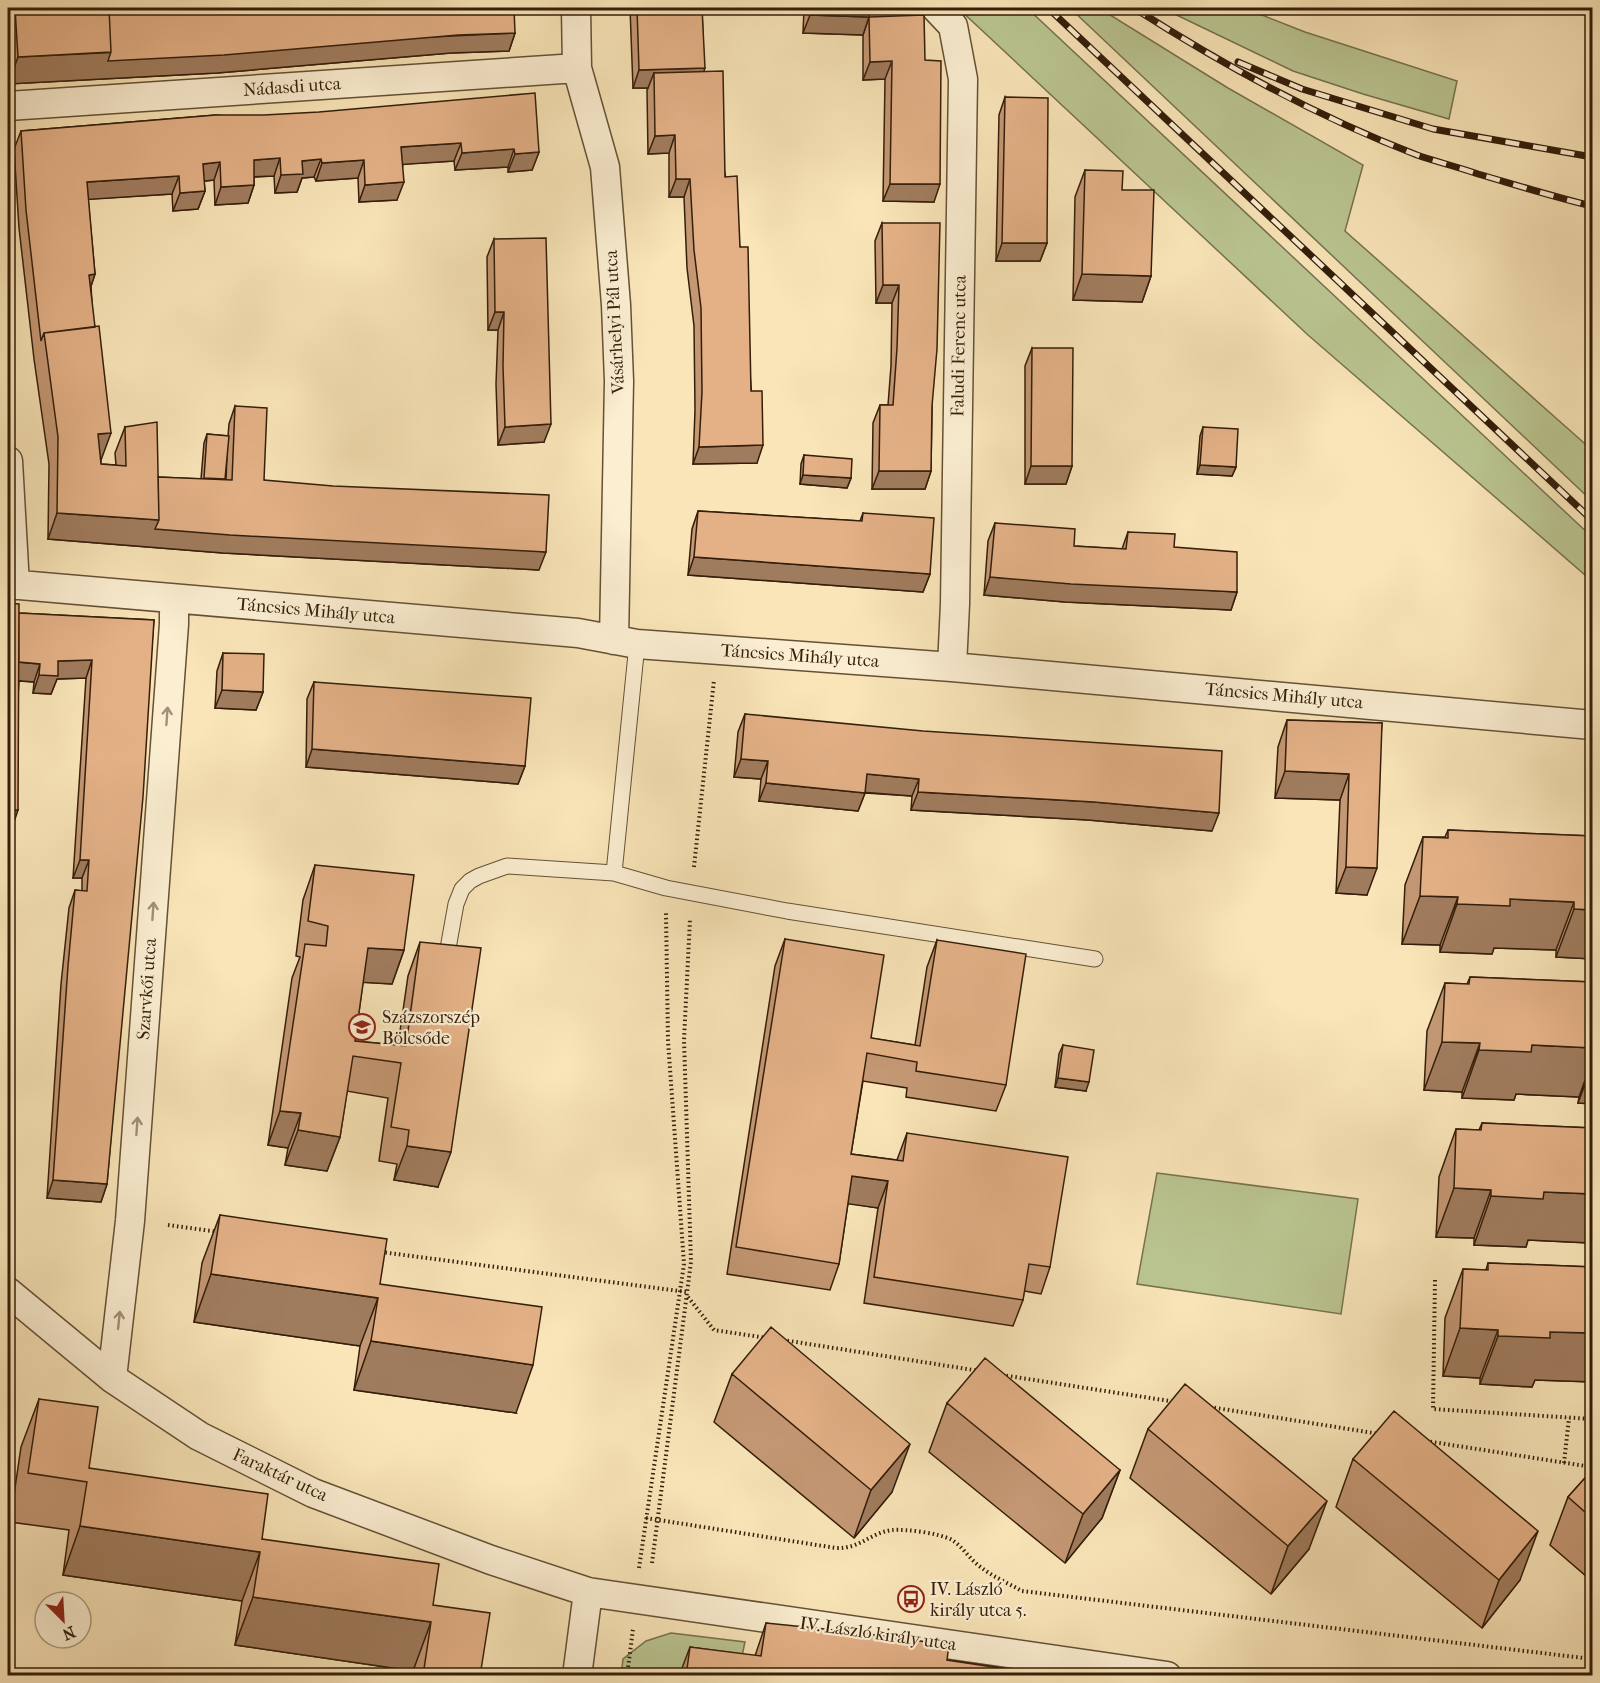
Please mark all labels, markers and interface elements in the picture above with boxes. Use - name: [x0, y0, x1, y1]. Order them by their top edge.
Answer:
- street label: Nádasdi utca: [242, 73, 342, 101]
- street label: Vásárhelyi Pál utca: [601, 249, 629, 396]
- street label: Faludi Ferenc utca: [947, 274, 971, 417]
- street label: Táncsics Mihály utca: [236, 594, 397, 628]
- street label: Táncsics Mihály utca: [720, 640, 881, 672]
- street label: Táncsics Mihály utca: [1204, 679, 1365, 713]
- one-way arrow: [162, 707, 173, 727]
- one-way arrow: [148, 901, 159, 921]
- street label: Szarvkői utca: [133, 937, 161, 1041]
- place label: Százszorszép Bölcsőde: [382, 1007, 480, 1049]
- school or university icon: Százszorszép Bölcsőde: [347, 1012, 377, 1042]
- one-way arrow: [132, 1117, 143, 1136]
- one-way arrow: [113, 1311, 124, 1330]
- street label: Faraktár utca: [229, 1444, 331, 1506]
- place label: IV. László király utca 5.: [930, 1579, 1027, 1621]
- bus stop icon: IV. László király utca 5.: [896, 1584, 926, 1614]
- north arrow: [33, 1590, 93, 1650]
- street label: IV. László király utca: [798, 1613, 958, 1655]
- text: N: [59, 1622, 78, 1645]

